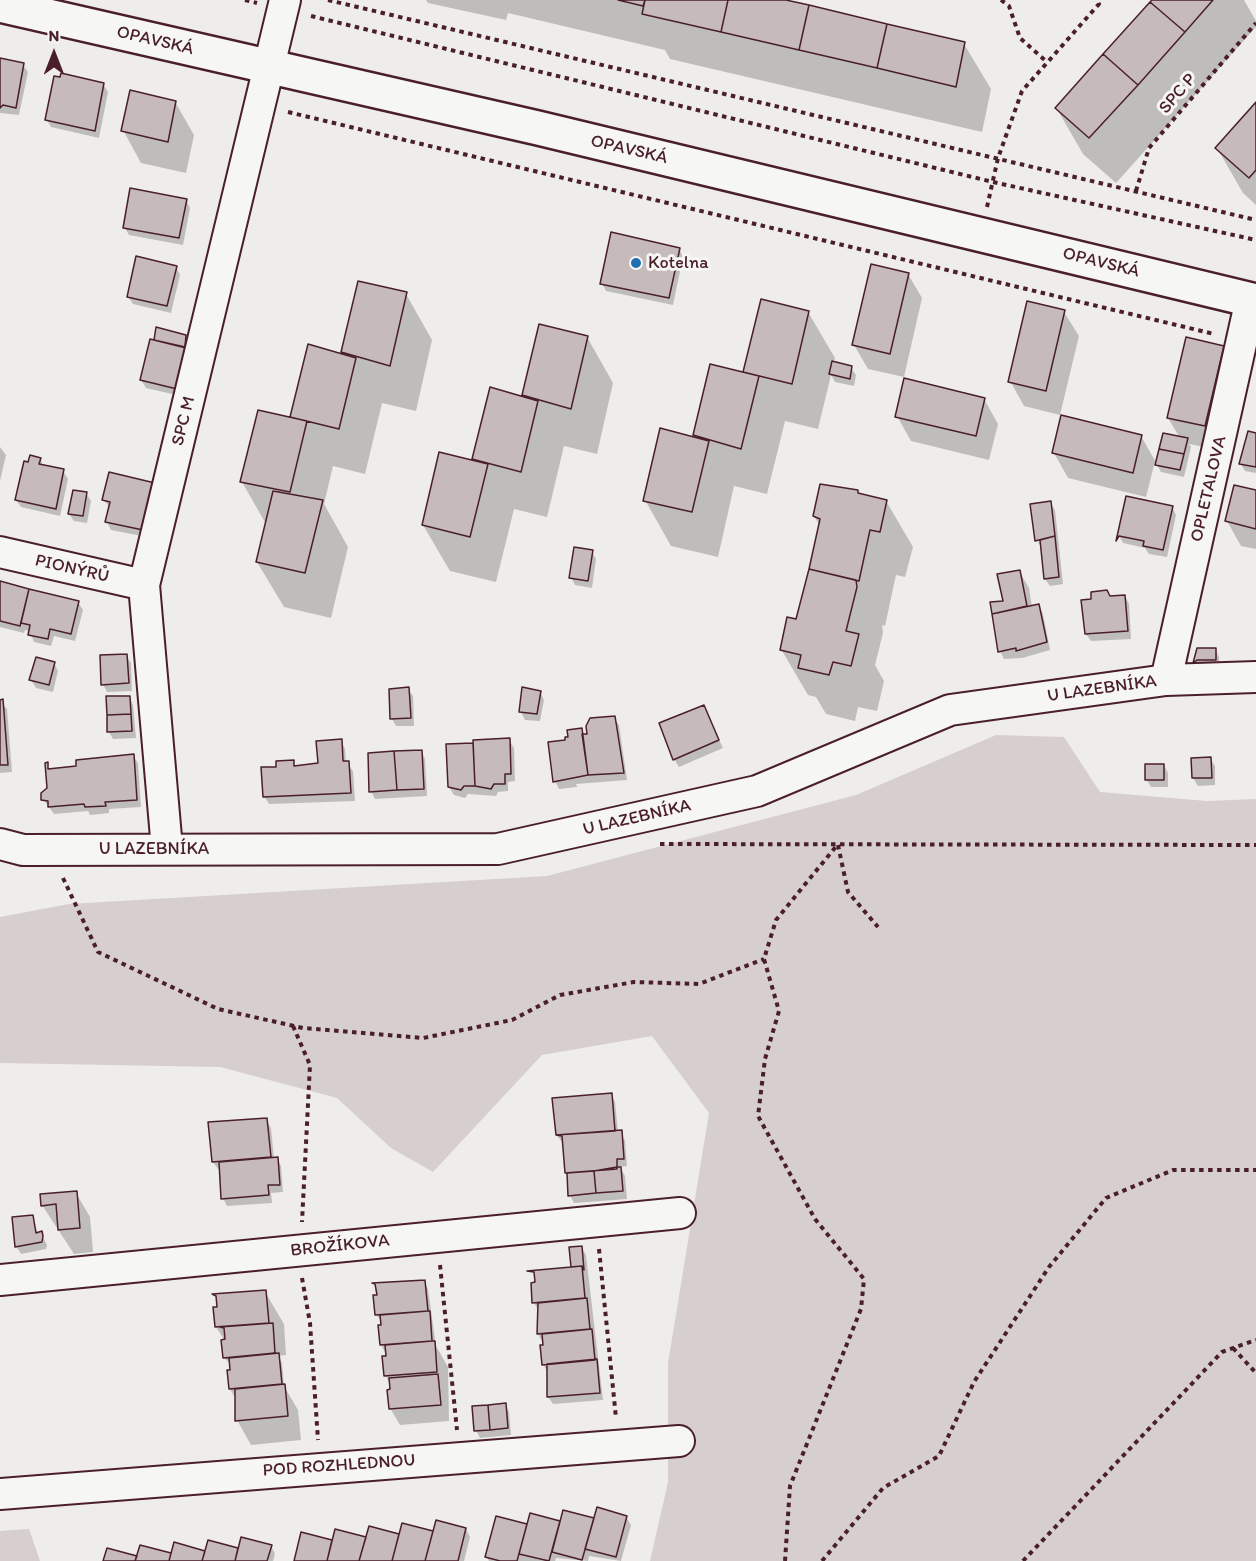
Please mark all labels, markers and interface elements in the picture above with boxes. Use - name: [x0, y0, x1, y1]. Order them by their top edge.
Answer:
- street label: OPAVSKÁ: [114, 22, 196, 60]
- north arrow: [24, 24, 84, 84]
- text: N: [49, 26, 59, 45]
- street label: SPC P: [1155, 69, 1201, 119]
- street label: OPAVSKÁ: [588, 131, 670, 169]
- street label: OPAVSKÁ: [1060, 243, 1142, 283]
- place label: Kotelna: [648, 252, 708, 274]
- marker: Kotelna: [629, 256, 643, 270]
- street label: SPC M: [167, 394, 201, 448]
- street label: OPLETALOVA: [1186, 434, 1232, 544]
- street label: PIONÝRŮ: [33, 550, 111, 588]
- street label: U LAZEBNÍKA: [1046, 671, 1158, 707]
- street label: U LAZEBNÍKA: [581, 795, 693, 841]
- street label: U LAZEBNÍKA: [99, 838, 209, 860]
- street label: BROŽÍKOVA: [289, 1230, 391, 1262]
- street label: POD ROZHLEDNOU: [262, 1450, 416, 1482]

